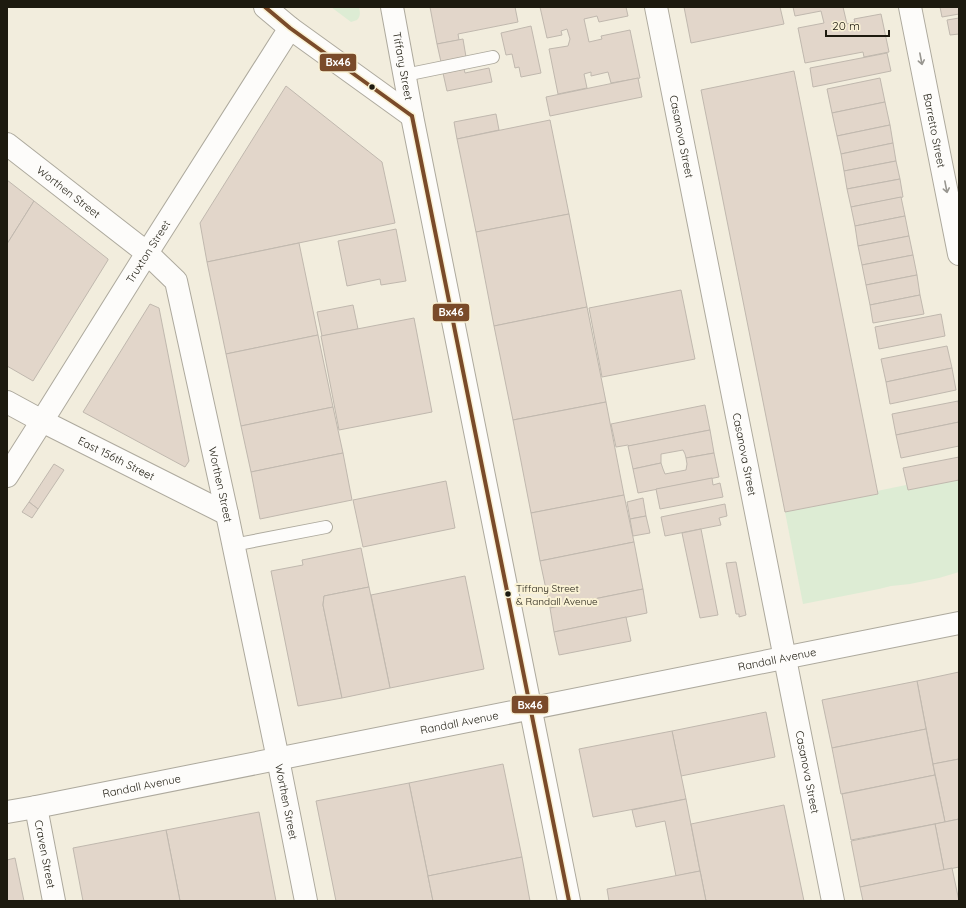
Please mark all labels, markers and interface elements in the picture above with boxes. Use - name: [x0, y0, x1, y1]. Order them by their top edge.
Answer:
- scale bar: [826, 12, 889, 38]
- text: 20 m: [832, 18, 860, 33]
- street label: Tiffany Street: [390, 31, 416, 102]
- one-way arrow: [917, 52, 925, 65]
- line badge: Bx46: [319, 53, 357, 72]
- text: Bx46: [325, 55, 351, 69]
- unlabelled marker: [367, 82, 377, 92]
- street label: Barretto Street: [920, 92, 949, 169]
- street label: Casanova Street: [667, 94, 697, 179]
- street label: Worthen Street: [34, 163, 103, 221]
- one-way arrow: [942, 180, 950, 193]
- street label: Truxton Street: [123, 217, 173, 286]
- line badge: Bx46: [432, 303, 470, 322]
- text: Bx46: [438, 305, 464, 319]
- street label: Casanova Street: [730, 412, 760, 497]
- street label: East 156th Street: [76, 433, 157, 484]
- street label: Worthen Street: [205, 445, 236, 524]
- place label: Tiffany Street & Randall Avenue: [516, 582, 598, 608]
- marker: Tiffany Street & Randall Avenue: [503, 589, 513, 599]
- street label: Randall Avenue: [737, 645, 817, 674]
- line badge: Bx46: [511, 695, 549, 714]
- text: Bx46: [517, 698, 543, 712]
- street label: Randall Avenue: [419, 708, 500, 737]
- street label: Casanova Street: [792, 729, 823, 815]
- street label: Worthen Street: [272, 763, 301, 841]
- street label: Randall Avenue: [101, 771, 182, 801]
- street label: Craven Street: [32, 819, 58, 890]

